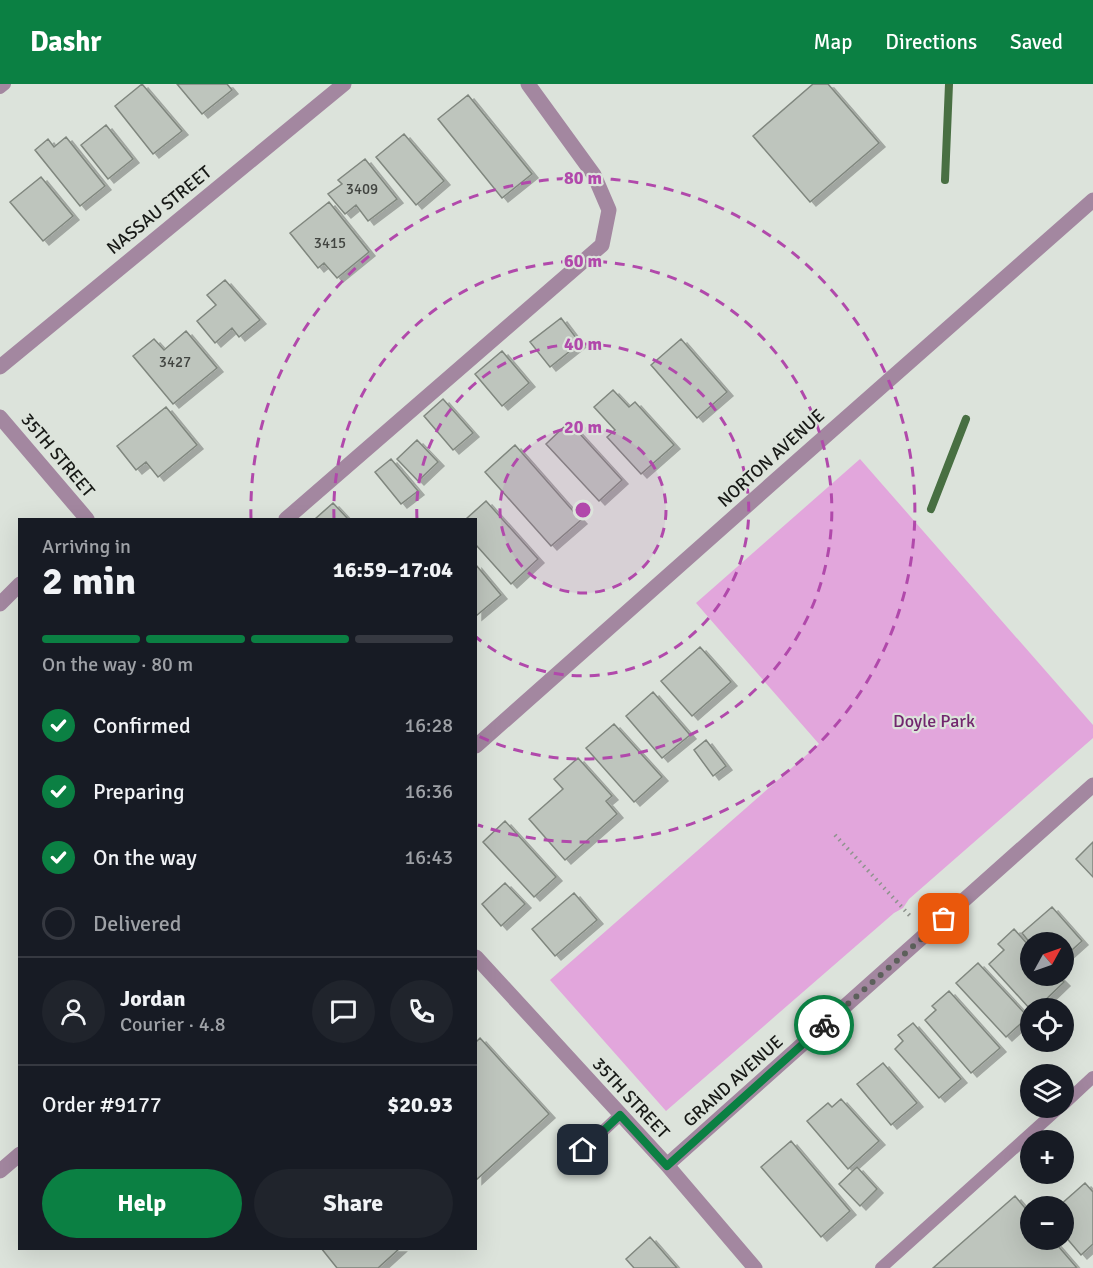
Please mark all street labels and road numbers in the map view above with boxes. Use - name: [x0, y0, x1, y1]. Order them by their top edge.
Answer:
- street label: NASSAU STREET: [102, 161, 216, 259]
- street label: NORTON AVENUE: [713, 404, 829, 512]
- street label: 35TH STREET: [17, 409, 100, 502]
- street label: GRAND AVENUE: [679, 1031, 787, 1131]
- street label: 35TH STREET: [588, 1053, 674, 1143]

